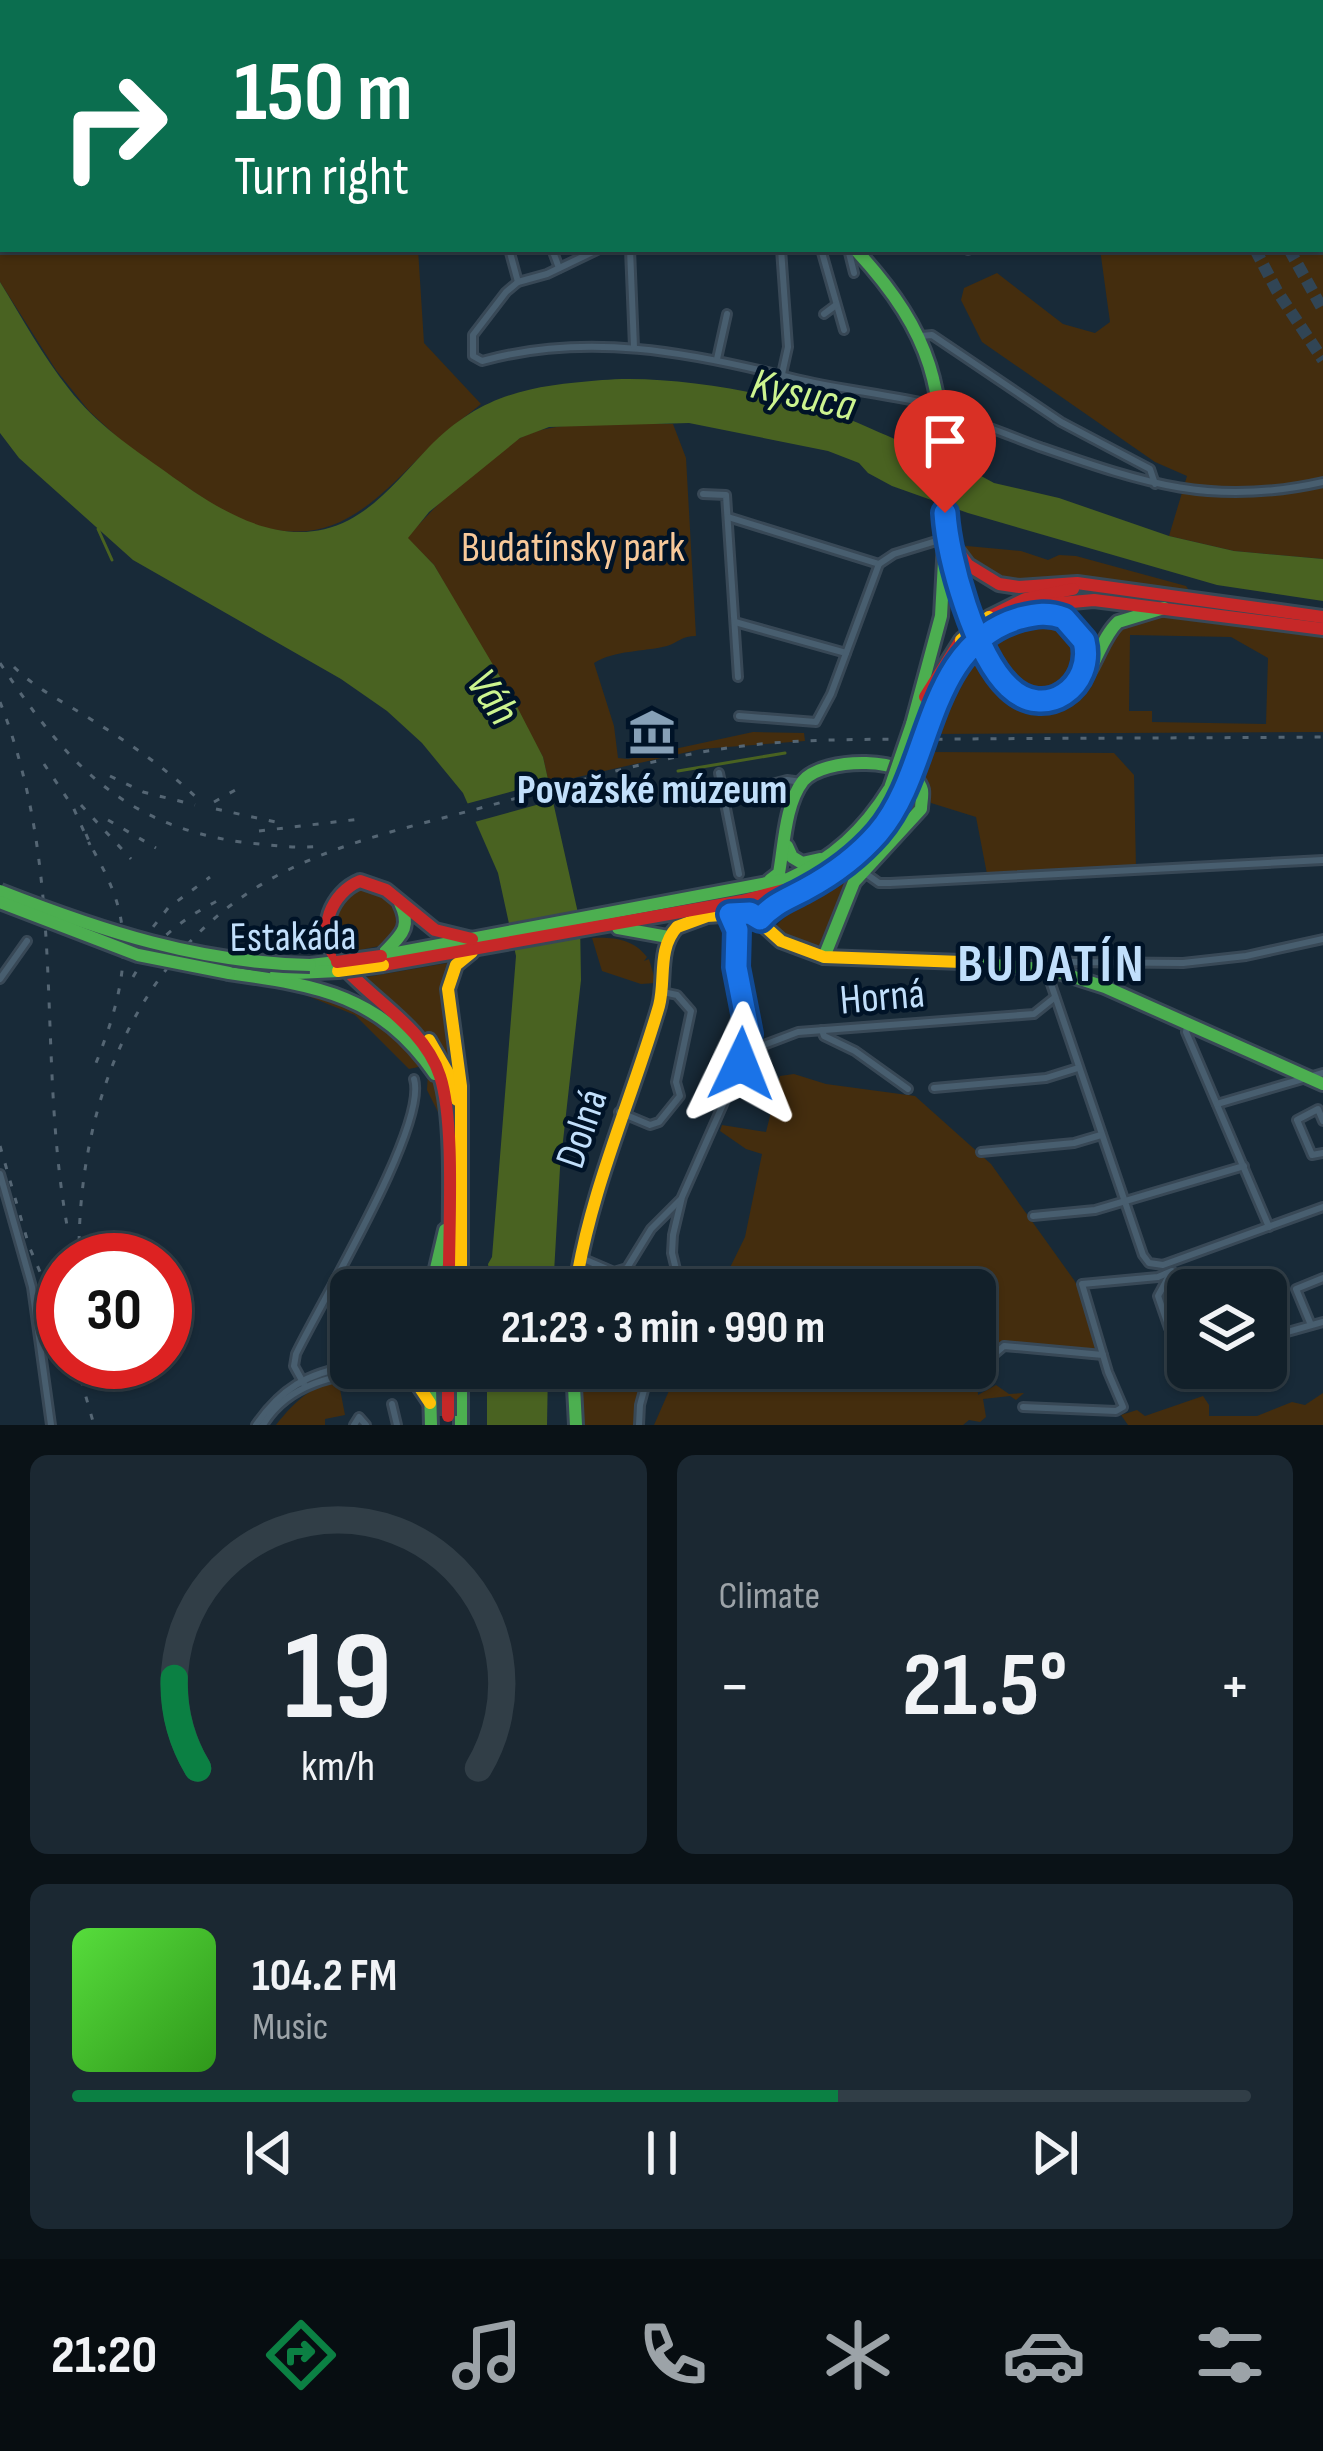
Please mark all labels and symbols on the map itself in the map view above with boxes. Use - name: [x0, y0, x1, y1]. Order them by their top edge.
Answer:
- water label: Kysuca: [746, 357, 861, 434]
- pin: [894, 390, 996, 513]
- park label: Budatínsky park: [461, 523, 685, 574]
- water label: Váh: [454, 659, 530, 736]
- museum icon: Považské múzeum: [627, 707, 677, 757]
- place label: Považské múzeum: [517, 765, 787, 816]
- street label: Estakáda: [229, 911, 357, 964]
- district label: BUDATÍN: [957, 932, 1147, 997]
- street label: Horná: [838, 968, 927, 1027]
- position arrow: [678, 1001, 804, 1127]
- street label: Dolná: [545, 1083, 620, 1175]
- speed limit sign: 30: [36, 1233, 192, 1389]

